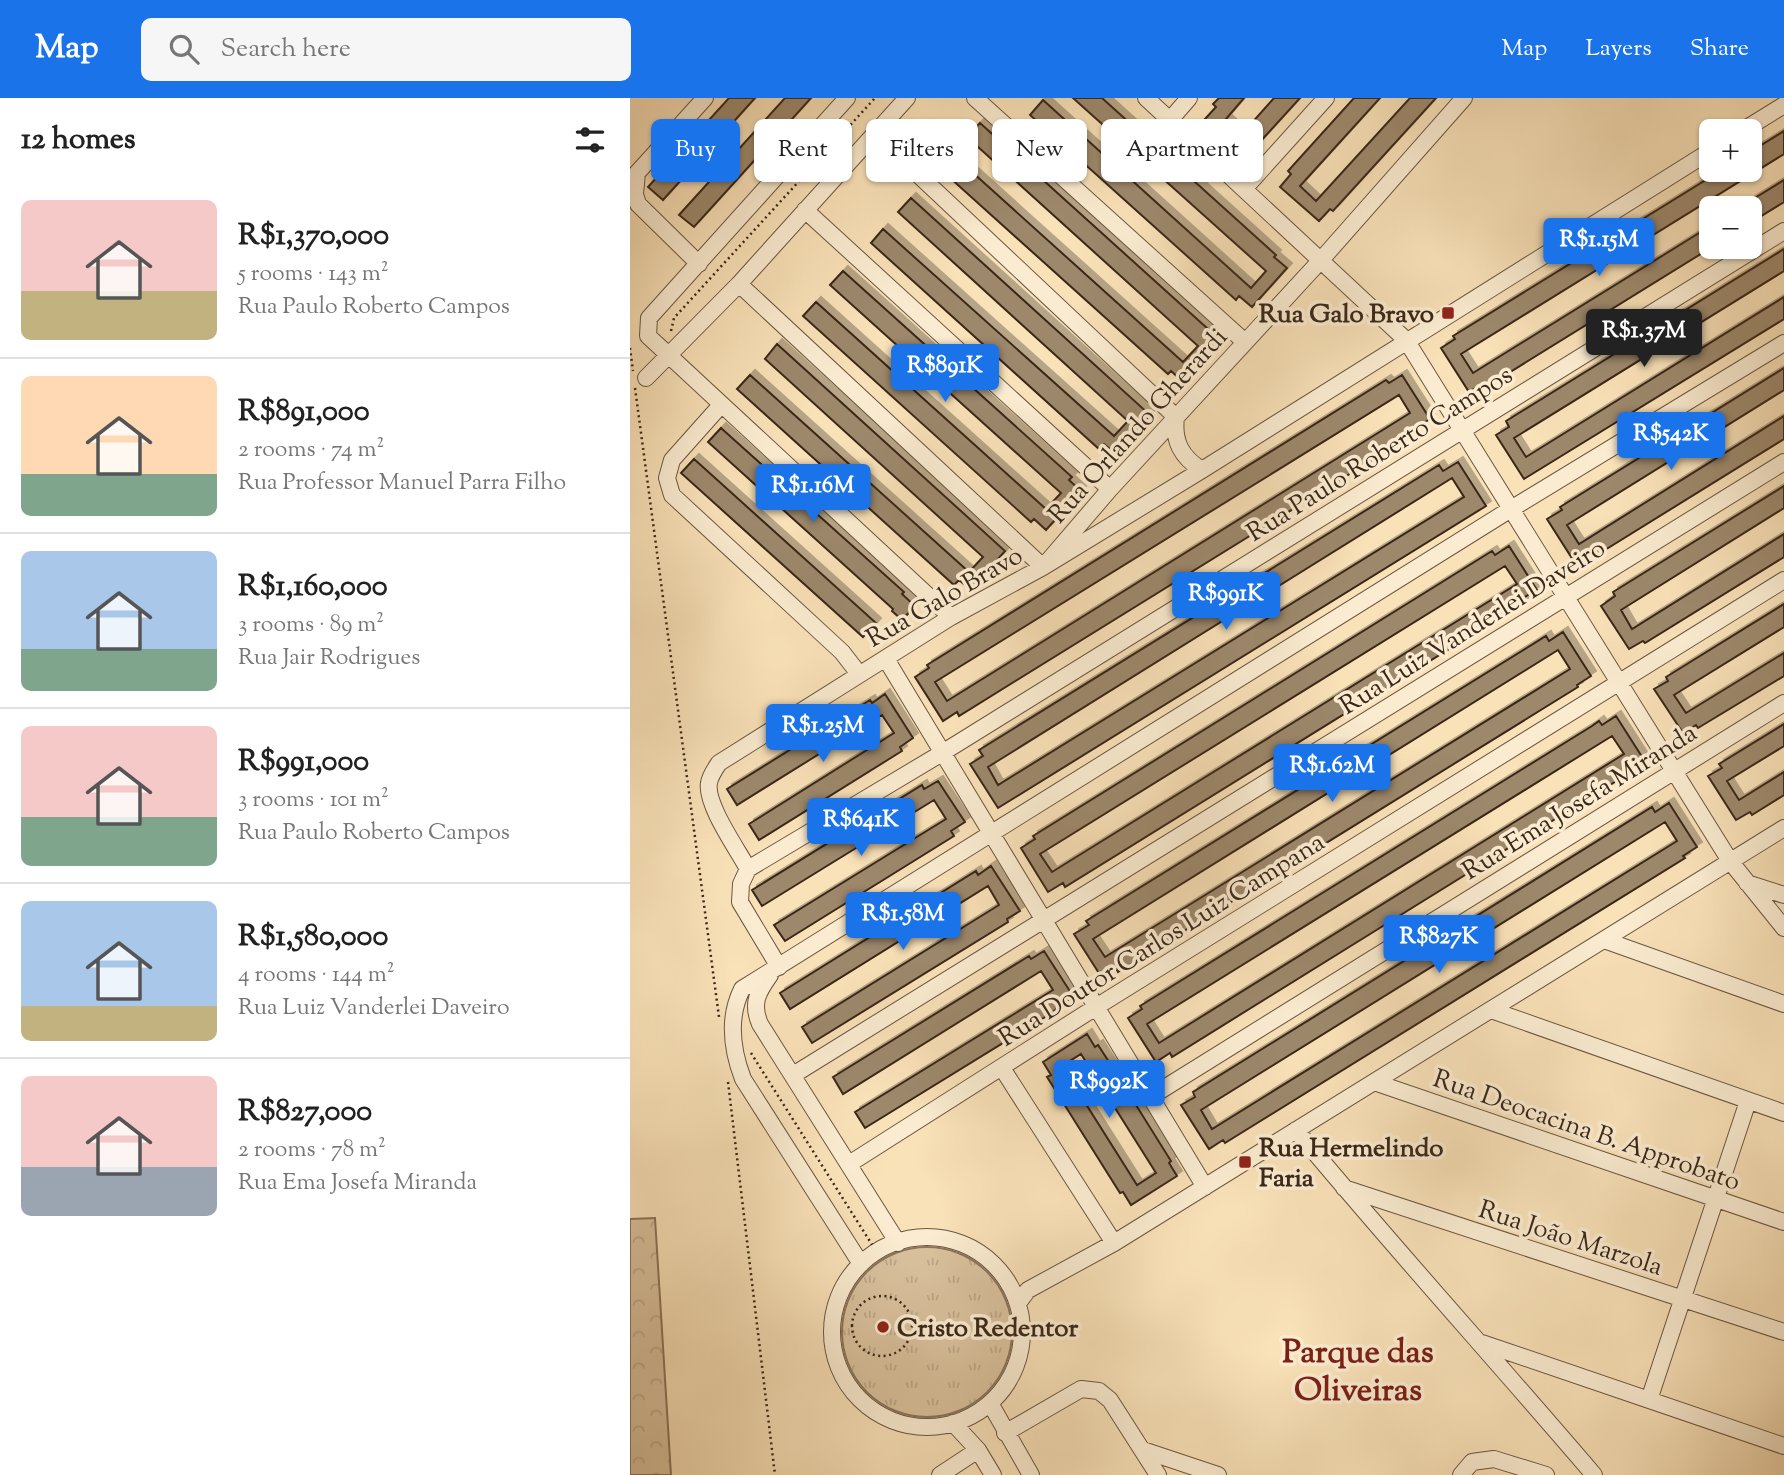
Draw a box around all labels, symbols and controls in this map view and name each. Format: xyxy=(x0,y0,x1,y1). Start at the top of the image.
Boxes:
search box xyxy=(141,18,631,81)
text: Map xyxy=(35,25,99,73)
icon: search xyxy=(165,30,203,68)
text: Search here xyxy=(221,31,351,68)
text: Map xyxy=(1501,32,1547,66)
text: Layers xyxy=(1585,32,1652,66)
text: Share xyxy=(1690,32,1749,66)
text: 12 homes xyxy=(21,119,136,162)
chip: Buy xyxy=(651,119,740,182)
chip: Rent xyxy=(754,119,852,182)
chip: Filters xyxy=(866,119,978,182)
chip: New xyxy=(992,119,1087,182)
chip: Apartment xyxy=(1101,119,1263,182)
map controls xyxy=(1699,119,1762,259)
button: + xyxy=(1699,119,1762,182)
icon: filters xyxy=(571,121,609,159)
button: − xyxy=(1699,196,1762,259)
text: R$1,370,000 xyxy=(238,215,389,258)
pin: R$1.15M xyxy=(1534,218,1664,278)
text: R$1.15M xyxy=(1559,224,1639,257)
icon: home xyxy=(77,228,161,312)
text: 5 rooms · 143 m² xyxy=(238,258,389,291)
text: Rua Paulo Roberto Campos xyxy=(238,291,510,324)
place label: Rua Galo Bravo xyxy=(1259,297,1434,334)
marker: Rua Galo Bravo xyxy=(1440,305,1456,321)
pin: R$1.37M xyxy=(1579,310,1709,369)
text: R$1.37M xyxy=(1602,315,1686,348)
street label: Rua Orlando Gherardi xyxy=(1041,321,1237,533)
pin: R$891K xyxy=(888,344,1002,404)
text: R$891K xyxy=(907,350,983,383)
street label: Rua Paulo Roberto Campos xyxy=(1240,358,1520,552)
text: R$891,000 xyxy=(238,391,370,434)
icon: home xyxy=(77,404,161,488)
pin: R$542K xyxy=(1614,412,1728,472)
text: R$542K xyxy=(1633,418,1709,451)
text: 2 rooms · 74 m² xyxy=(238,434,384,467)
pin: R$1.16M xyxy=(748,464,878,524)
text: Rua Professor Manuel Parra Filho xyxy=(238,467,566,500)
text: R$1.16M xyxy=(772,470,854,503)
street label: Rua Luiz Vanderlei Daveiro xyxy=(1333,531,1613,725)
street label: Rua Galo Bravo xyxy=(860,538,1030,658)
text: R$1,160,000 xyxy=(238,566,388,609)
pin: R$991K xyxy=(1169,573,1283,632)
text: R$991K xyxy=(1188,578,1264,611)
icon: home xyxy=(77,579,161,663)
text: 3 rooms · 89 m² xyxy=(238,609,384,642)
text: Rua Jair Rodrigues xyxy=(238,642,420,675)
pin: R$1.25M xyxy=(758,704,888,764)
text: R$1.25M xyxy=(782,710,864,743)
street label: Rua Ema Josefa Miranda xyxy=(1456,716,1705,890)
text: R$991,000 xyxy=(238,741,369,784)
pin: R$1.62M xyxy=(1267,744,1397,804)
text: R$1.62M xyxy=(1289,750,1375,783)
icon: home xyxy=(77,754,161,838)
text: 3 rooms · 101 m² xyxy=(238,784,389,817)
pin: R$641K xyxy=(804,798,918,858)
text: R$641K xyxy=(823,804,899,837)
text: Rua Paulo Roberto Campos xyxy=(238,817,510,850)
street label: Rua Doutor Carlos Luiz Campana xyxy=(992,825,1333,1057)
pin: R$1.58M xyxy=(838,892,968,952)
text: R$1.58M xyxy=(862,898,944,931)
text: R$1,580,000 xyxy=(238,916,388,959)
pin: R$827K xyxy=(1382,916,1496,975)
text: R$827K xyxy=(1400,921,1478,954)
icon: home xyxy=(77,929,161,1013)
text: 4 rooms · 144 m² xyxy=(238,959,395,992)
text: Rua Luiz Vanderlei Daveiro xyxy=(238,992,510,1025)
pin: R$992K xyxy=(1052,1060,1166,1120)
street label: Rua Deocacina B. Approbato xyxy=(1428,1061,1745,1201)
text: R$992K xyxy=(1070,1066,1148,1099)
text: R$827,000 xyxy=(238,1091,372,1134)
icon: home xyxy=(77,1104,161,1188)
place label: Rua Hermelindo Faria xyxy=(1259,1131,1443,1198)
text: 2 rooms · 78 m² xyxy=(238,1134,386,1167)
marker: Rua Hermelindo Faria xyxy=(1237,1154,1253,1170)
text: Rua Ema Josefa Miranda xyxy=(238,1167,477,1200)
street label: Rua João Marzola xyxy=(1473,1192,1667,1287)
place label: Cristo Redentor xyxy=(897,1311,1078,1348)
marker: Cristo Redentor xyxy=(875,1319,891,1335)
district label: Parque das Oliveiras xyxy=(1282,1330,1434,1416)

